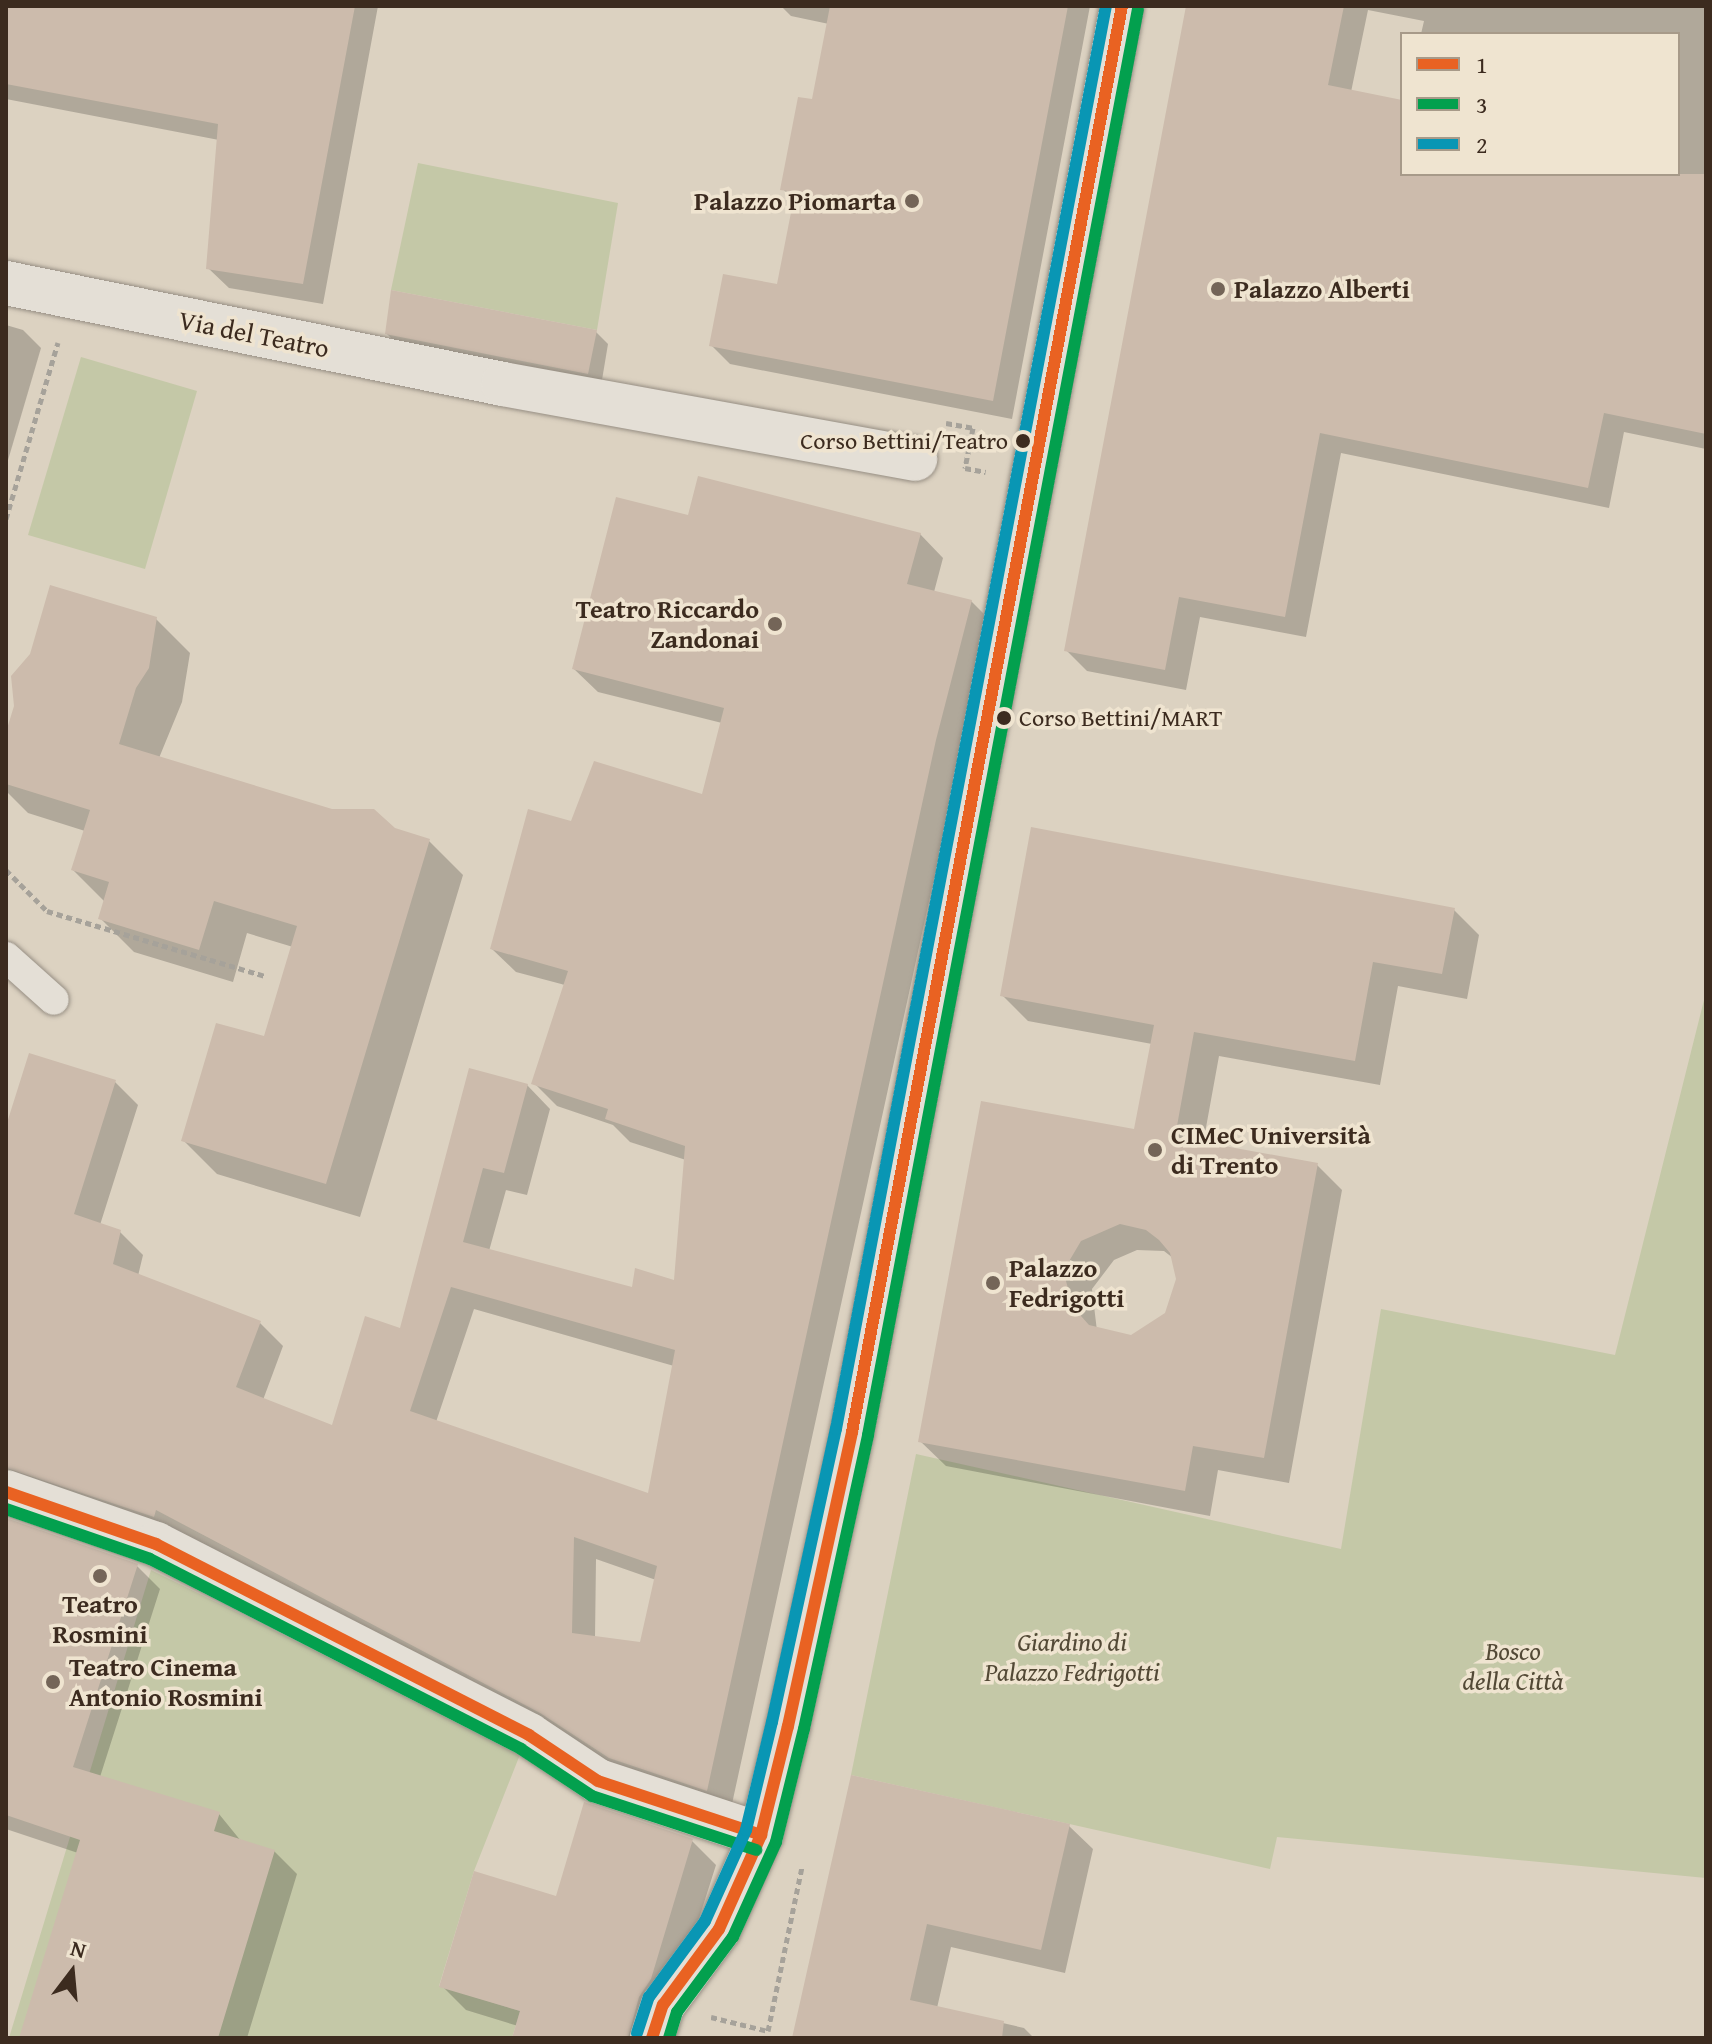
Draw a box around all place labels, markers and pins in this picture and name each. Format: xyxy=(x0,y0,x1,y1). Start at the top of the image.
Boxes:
place label: Palazzo Piomarta xyxy=(694,185,896,217)
marker: Palazzo Piomarta xyxy=(903,192,921,210)
place label: Palazzo Alberti xyxy=(1234,273,1410,305)
marker: Palazzo Alberti xyxy=(1209,280,1227,298)
place label: Corso Bettini/Teatro xyxy=(800,427,1008,455)
marker: Corso Bettini/Teatro xyxy=(1015,433,1031,449)
place label: Teatro Riccardo Zandonai xyxy=(576,593,759,654)
marker: Teatro Riccardo Zandonai xyxy=(766,615,784,633)
place label: Corso Bettini/MART xyxy=(1019,704,1222,732)
marker: Corso Bettini/MART xyxy=(996,710,1012,726)
place label: CIMeC Università di Trento xyxy=(1171,1119,1371,1180)
marker: CIMeC Università di Trento xyxy=(1146,1141,1164,1159)
place label: Palazzo Fedrigotti xyxy=(1009,1252,1124,1314)
marker: Palazzo Fedrigotti xyxy=(984,1274,1002,1292)
marker: Teatro Rosmini xyxy=(91,1567,109,1585)
place label: Teatro Rosmini xyxy=(53,1588,147,1650)
place label: Teatro Cinema Antonio Rosmini xyxy=(69,1651,263,1712)
marker: Teatro Cinema Antonio Rosmini xyxy=(44,1673,62,1691)

